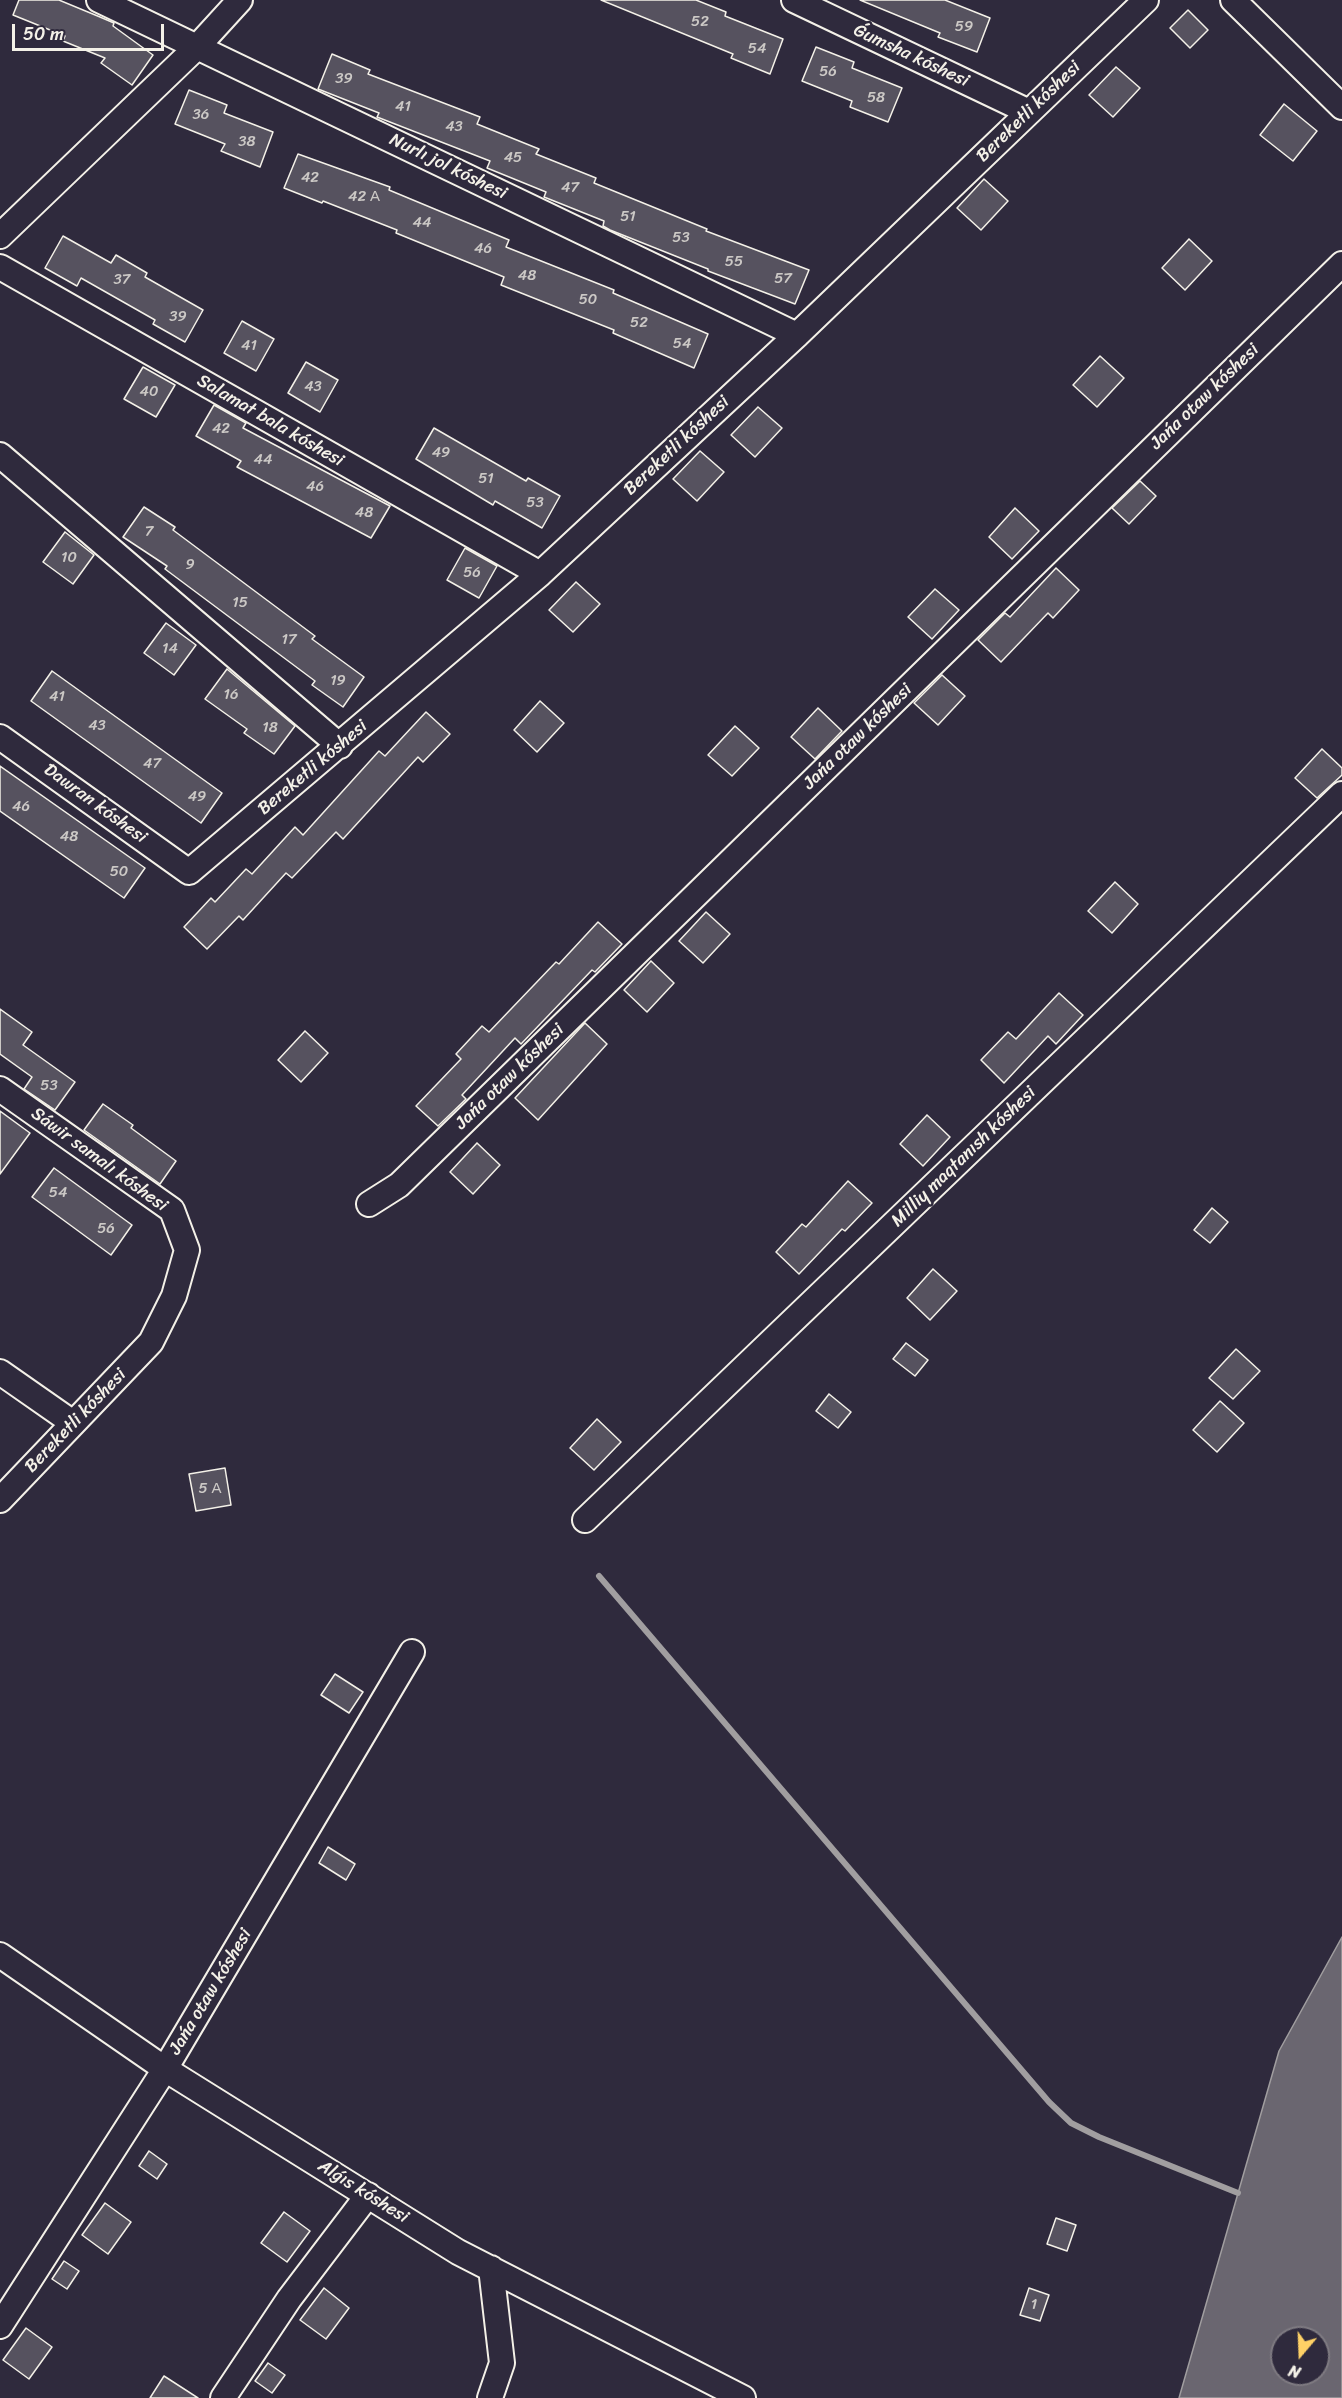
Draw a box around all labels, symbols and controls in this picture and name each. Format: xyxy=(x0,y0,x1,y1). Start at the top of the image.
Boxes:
scale bar xyxy=(15,12,166,50)
house number: 52 xyxy=(691,13,709,31)
text: 50 m xyxy=(23,18,64,50)
house number: 59 xyxy=(955,18,973,36)
street label: Ǵumsha kóshesi xyxy=(850,20,972,92)
house number: 54 xyxy=(748,40,766,58)
street label: Bereketli kóshesi xyxy=(972,57,1086,167)
house number: 56 xyxy=(819,63,837,81)
house number: 39 xyxy=(335,70,353,88)
house number: 58 xyxy=(867,89,885,107)
house number: 41 xyxy=(395,98,411,116)
house number: 36 xyxy=(193,106,209,124)
house number: 43 xyxy=(445,118,463,136)
street label: Nurlı jol kóshesi xyxy=(386,129,510,205)
house number: 38 xyxy=(238,133,256,151)
house number: 45 xyxy=(504,149,522,167)
house number: 42 xyxy=(301,169,319,187)
house number: 47 xyxy=(561,179,579,197)
house number: 42 А xyxy=(348,188,380,206)
house number: 51 xyxy=(620,208,636,226)
house number: 44 xyxy=(413,214,431,232)
house number: 53 xyxy=(672,229,690,247)
house number: 46 xyxy=(474,240,492,258)
house number: 55 xyxy=(725,253,743,271)
house number: 48 xyxy=(518,267,536,285)
house number: 57 xyxy=(774,270,792,288)
house number: 37 xyxy=(114,271,130,289)
house number: 50 xyxy=(579,291,597,309)
house number: 39 xyxy=(169,308,187,326)
house number: 52 xyxy=(630,314,648,332)
house number: 54 xyxy=(673,335,691,353)
house number: 41 xyxy=(241,337,257,355)
street label: Jańa otaw kóshesi xyxy=(1146,340,1264,454)
street label: Salamat bala kóshesi xyxy=(193,370,347,472)
house number: 43 xyxy=(304,378,322,396)
house number: 40 xyxy=(140,383,158,401)
street label: Bereketli kóshesi xyxy=(620,392,734,500)
house number: 42 xyxy=(212,420,230,438)
house number: 49 xyxy=(432,444,450,462)
house number: 44 xyxy=(254,451,272,469)
house number: 51 xyxy=(478,470,494,488)
house number: 46 xyxy=(306,478,324,496)
house number: 53 xyxy=(526,494,544,512)
house number: 48 xyxy=(355,504,373,522)
house number: 7 xyxy=(145,523,153,541)
house number: 10 xyxy=(61,549,77,567)
house number: 9 xyxy=(185,556,195,574)
house number: 56 xyxy=(463,564,481,582)
house number: 15 xyxy=(232,594,248,612)
house number: 17 xyxy=(282,631,296,649)
house number: 14 xyxy=(162,640,178,658)
house number: 19 xyxy=(330,672,346,690)
street label: Jańa otaw kóshesi xyxy=(799,680,917,794)
house number: 16 xyxy=(224,686,238,704)
house number: 41 xyxy=(49,688,65,706)
street label: Bereketli kóshesi xyxy=(254,716,372,820)
house number: 43 xyxy=(88,717,106,735)
house number: 18 xyxy=(262,719,278,737)
house number: 47 xyxy=(143,755,161,773)
street label: Dawran kóshesi xyxy=(39,759,151,849)
house number: 49 xyxy=(188,788,206,806)
house number: 46 xyxy=(12,798,30,816)
house number: 48 xyxy=(60,828,78,846)
house number: 50 xyxy=(110,863,128,881)
street label: Jańa otaw kóshesi xyxy=(451,1020,569,1134)
house number: 53 xyxy=(40,1077,58,1095)
street label: Milliy maqtanısh kóshesi xyxy=(887,1082,1041,1232)
street label: Sáwir samalı kóshesi xyxy=(26,1103,172,1217)
house number: 54 xyxy=(49,1184,67,1202)
house number: 56 xyxy=(97,1220,115,1238)
street label: Bereketli kóshesi xyxy=(21,1364,131,1478)
house number: 5 А xyxy=(198,1480,222,1498)
street label: Jańa otaw kóshesi xyxy=(165,1925,257,2059)
street label: Alǵıs kóshesi xyxy=(314,2156,412,2228)
house number: 1 xyxy=(1031,2296,1037,2314)
north arrow xyxy=(1270,2326,1330,2386)
text: N xyxy=(1285,2356,1305,2387)

